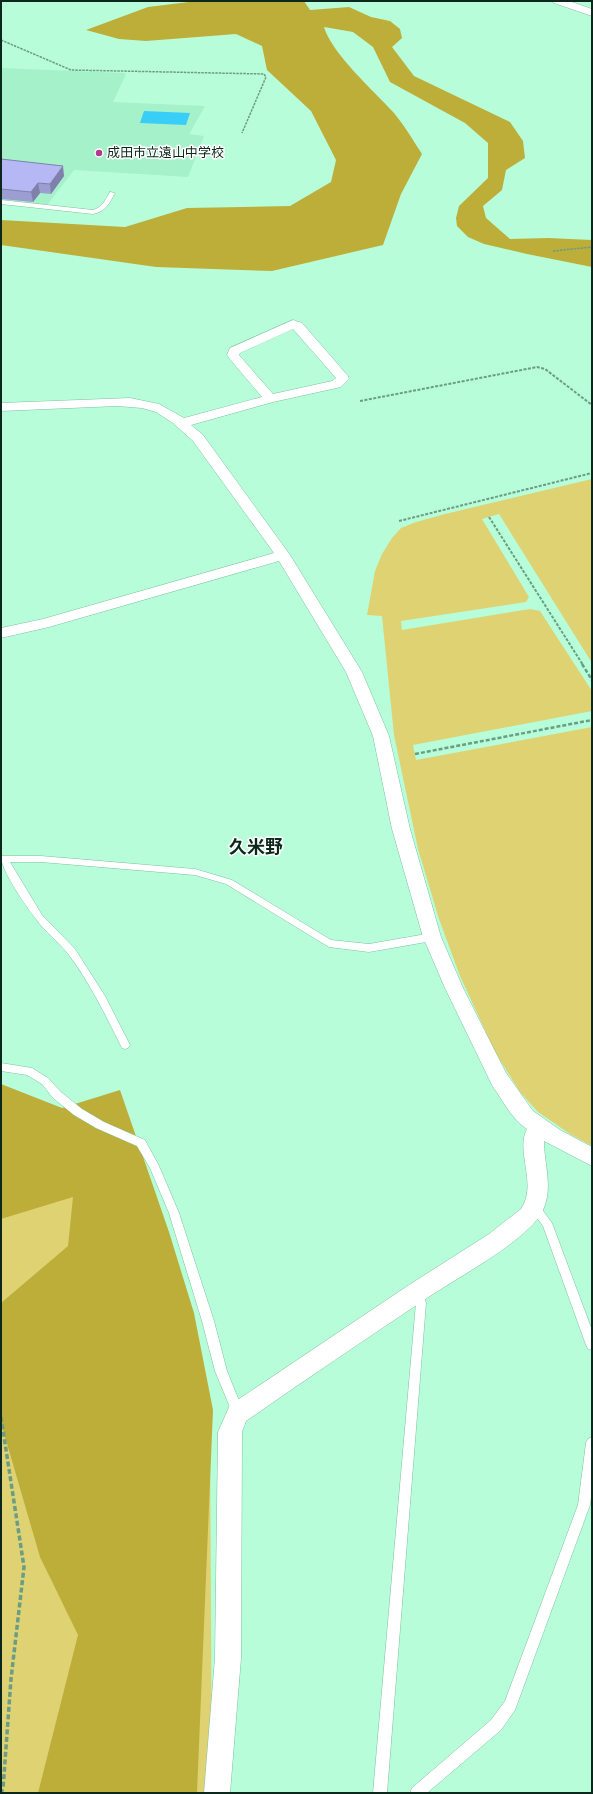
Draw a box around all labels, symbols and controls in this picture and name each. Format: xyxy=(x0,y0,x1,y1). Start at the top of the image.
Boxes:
place label: 成田市立遠山中学校 xyxy=(107,145,224,160)
marker: 成田市立遠山中学校 xyxy=(94,148,104,158)
district label: 久米野 xyxy=(229,837,283,857)

